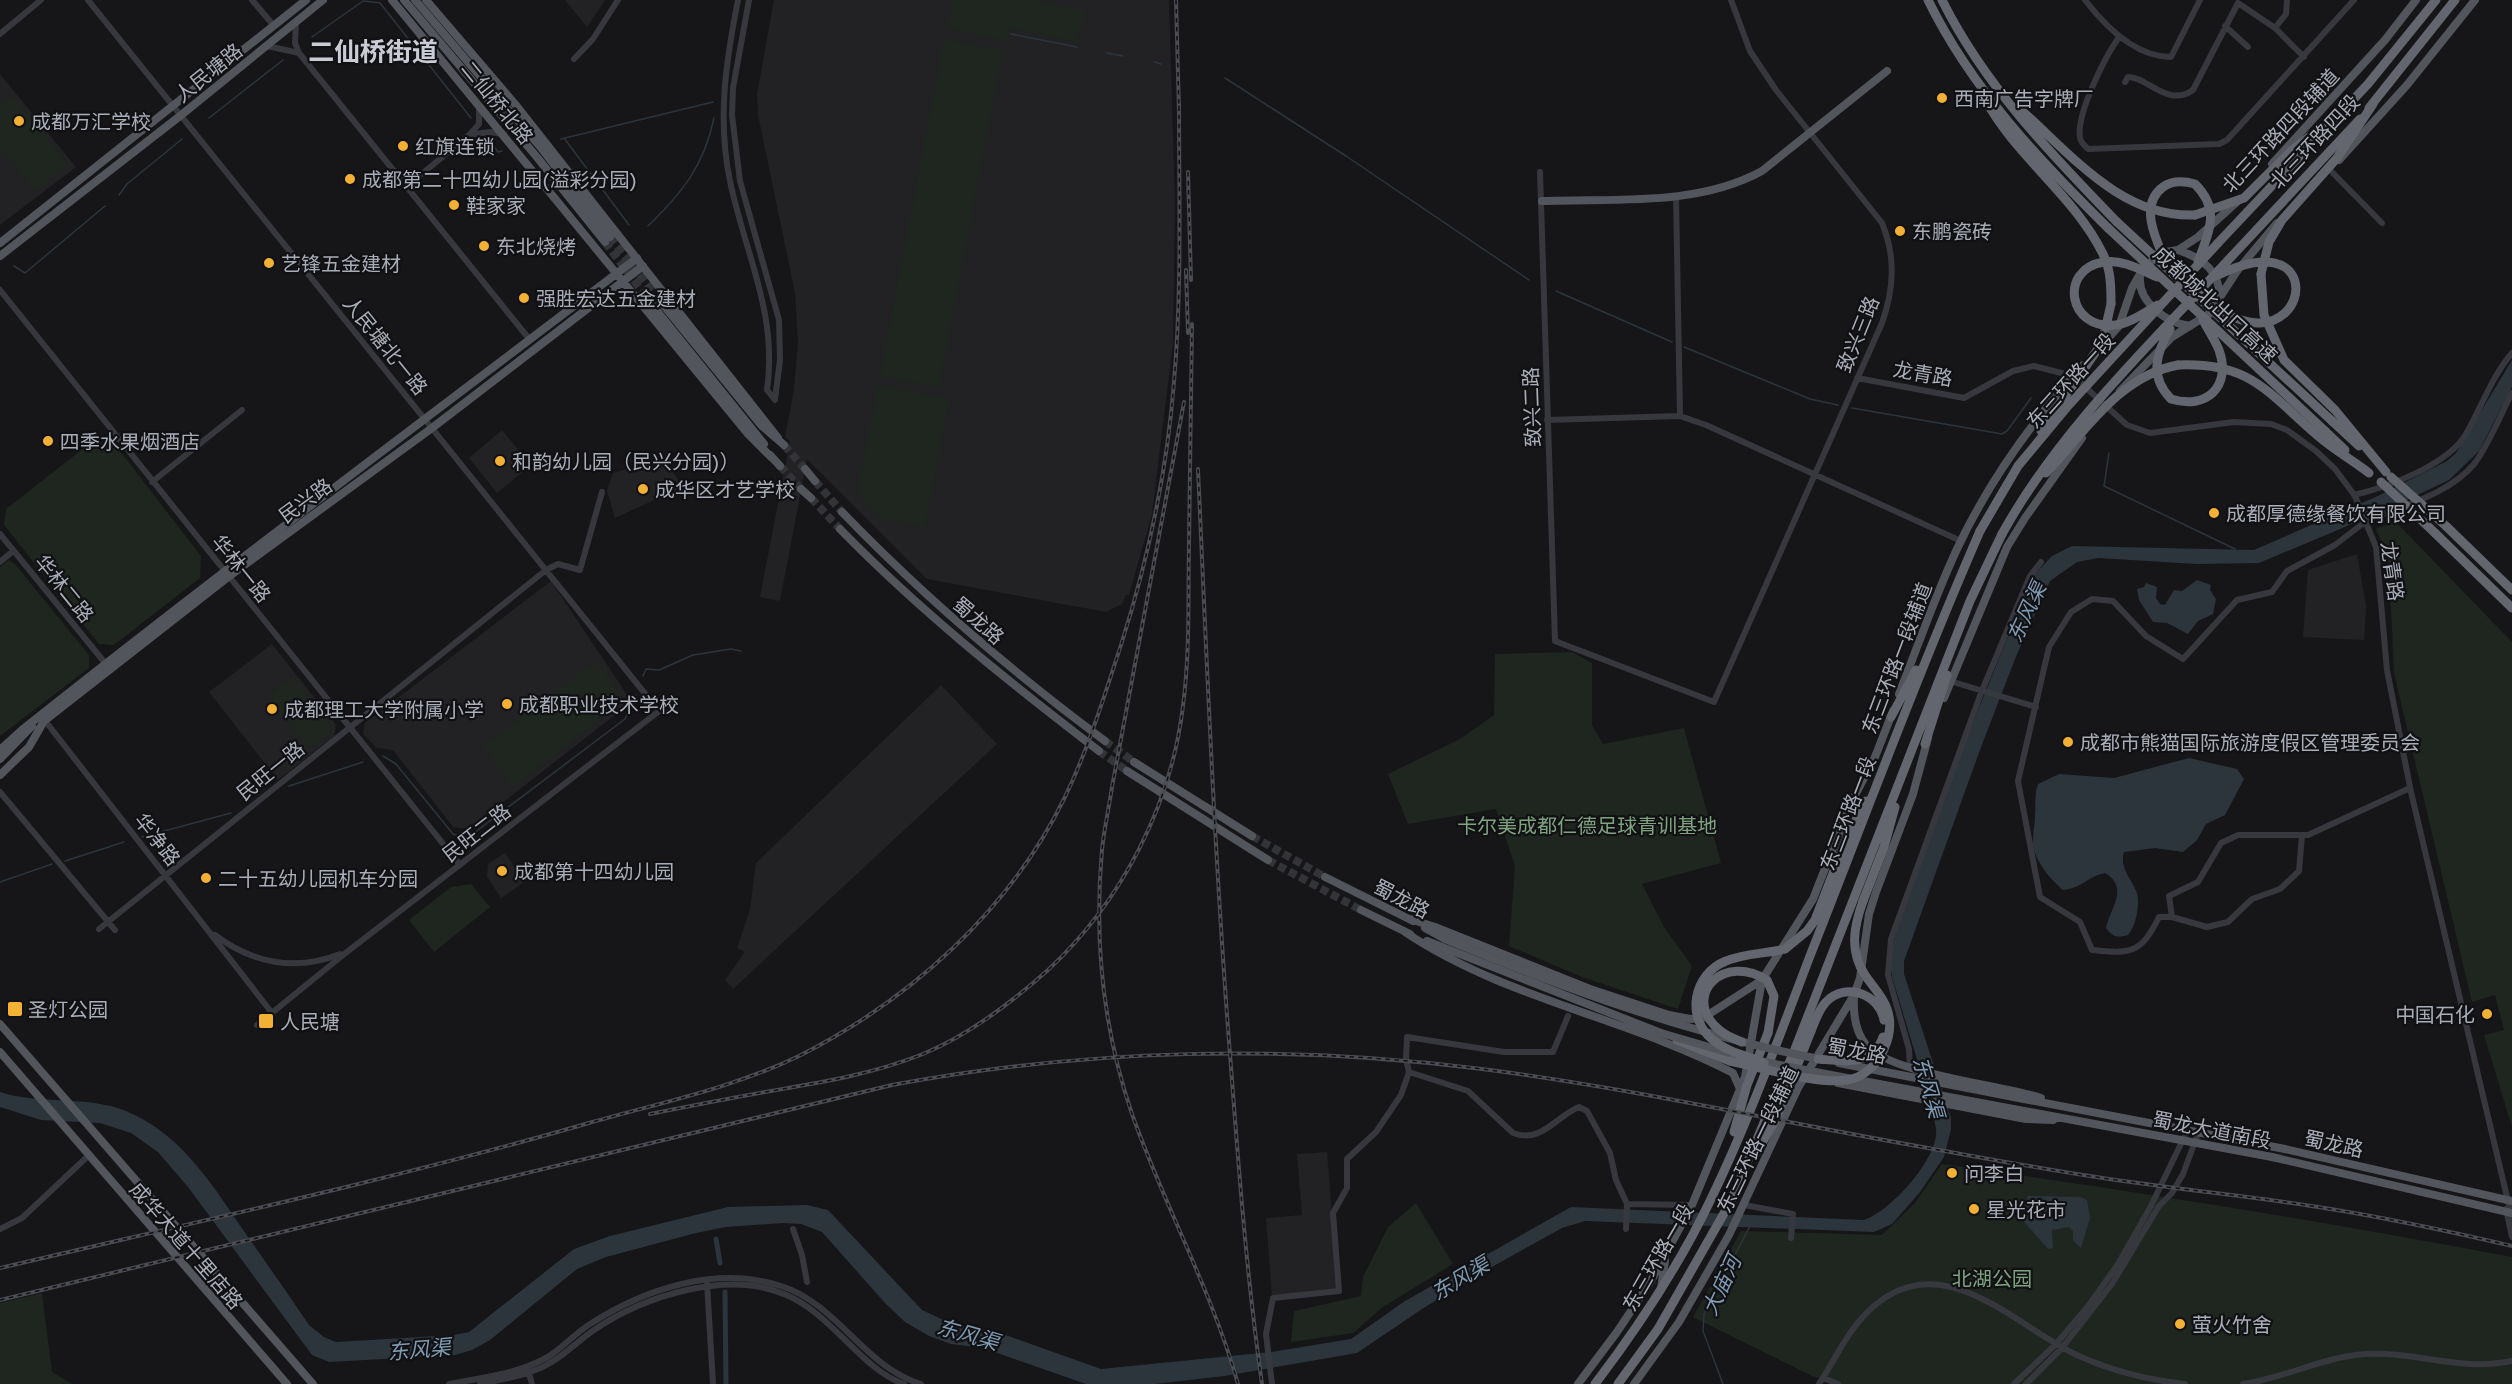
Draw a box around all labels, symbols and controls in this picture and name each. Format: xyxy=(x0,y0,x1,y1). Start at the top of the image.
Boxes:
district label: 二仙桥街道 xyxy=(308,36,438,67)
street label: 人民塘路 xyxy=(169,38,247,106)
street label: 二仙桥北路 xyxy=(457,56,539,148)
street label: 北三环路四段辅道 xyxy=(2217,63,2343,197)
place label: 西南广告字牌厂 xyxy=(1954,86,2094,110)
street label: 北三环路四段 xyxy=(2264,89,2364,193)
marker: 西南广告字牌厂 xyxy=(1935,91,1949,105)
place label: 成都万汇学校 xyxy=(31,109,151,133)
marker: 成都万汇学校 xyxy=(12,114,26,128)
place label: 红旗连锁 xyxy=(415,134,495,158)
marker: 红旗连锁 xyxy=(396,139,410,153)
place label: 成都第二十四幼儿园(溢彩分园) xyxy=(362,167,637,191)
marker: 成都第二十四幼儿园(溢彩分园) xyxy=(343,172,357,186)
place label: 鞋家家 xyxy=(466,193,526,217)
marker: 鞋家家 xyxy=(447,198,461,212)
place label: 东鹏瓷砖 xyxy=(1912,219,1992,243)
marker: 东鹏瓷砖 xyxy=(1893,224,1907,238)
place label: 东北烧烤 xyxy=(496,234,576,258)
marker: 东北烧烤 xyxy=(477,239,491,253)
street label: 成都城北出口高速 xyxy=(2149,241,2283,367)
place label: 艺锋五金建材 xyxy=(281,251,401,275)
marker: 艺锋五金建材 xyxy=(262,256,276,270)
place label: 强胜宏达五金建材 xyxy=(536,286,696,310)
street label: 人民塘北一路 xyxy=(339,291,433,399)
marker: 强胜宏达五金建材 xyxy=(517,291,531,305)
street label: 致兴三路 xyxy=(1831,292,1883,376)
street label: 东三环路一段 xyxy=(2021,327,2119,433)
street label: 龙青路 xyxy=(1891,356,1955,390)
street label: 致兴二路 xyxy=(1518,367,1544,447)
place label: 四季水果烟酒店 xyxy=(60,429,200,453)
marker: 四季水果烟酒店 xyxy=(41,434,55,448)
place label: 和韵幼儿园（民兴分园)） xyxy=(512,449,740,473)
marker: 和韵幼儿园（民兴分园)） xyxy=(493,454,507,468)
street label: 民兴路 xyxy=(274,473,336,527)
place label: 成华区才艺学校 xyxy=(655,477,795,501)
marker: 成华区才艺学校 xyxy=(636,482,650,496)
place label: 成都厚德缘餐饮有限公司 xyxy=(2226,501,2446,525)
marker: 成都厚德缘餐饮有限公司 xyxy=(2207,506,2221,520)
street label: 华林一路 xyxy=(208,529,276,607)
street label: 龙青路 xyxy=(2377,540,2409,602)
street label: 华林二路 xyxy=(31,549,99,627)
water label: 东风渠 xyxy=(2001,575,2052,646)
street label: 东三环路一段辅道 xyxy=(1856,579,1936,737)
street label: 蜀龙路 xyxy=(948,591,1010,649)
place label: 成都职业技术学校 xyxy=(519,692,679,716)
place label: 成都理工大学附属小学 xyxy=(284,697,484,721)
marker: 成都职业技术学校 xyxy=(500,697,514,711)
marker: 成都理工大学附属小学 xyxy=(265,702,279,716)
place label: 成都市熊猫国际旅游度假区管理委员会 xyxy=(2080,730,2420,754)
marker: 成都市熊猫国际旅游度假区管理委员会 xyxy=(2061,735,2075,749)
street label: 民旺一路 xyxy=(231,736,309,804)
street label: 东三环路一段 xyxy=(1814,753,1880,873)
street label: 民旺二路 xyxy=(437,798,515,866)
street label: 华净路 xyxy=(130,808,186,870)
park label: 卡尔美成都仁德足球青训基地 xyxy=(1457,813,1717,837)
place label: 成都第十四幼儿园 xyxy=(514,859,674,883)
marker: 成都第十四幼儿园 xyxy=(495,864,509,878)
place label: 二十五幼儿园机车分园 xyxy=(218,866,418,890)
marker: 二十五幼儿园机车分园 xyxy=(199,871,213,885)
street label: 蜀龙路 xyxy=(1370,874,1434,922)
place label: 圣灯公园 xyxy=(28,997,108,1021)
marker: 圣灯公园 xyxy=(6,1000,24,1018)
place label: 中国石化 xyxy=(2395,1002,2475,1026)
marker: 中国石化 xyxy=(2480,1007,2494,1021)
place label: 人民塘 xyxy=(280,1009,340,1033)
marker: 人民塘 xyxy=(257,1012,275,1030)
street label: 蜀龙路 xyxy=(1825,1032,1889,1068)
water label: 东风渠 xyxy=(1908,1053,1951,1124)
street label: 东三环路一段辅道 xyxy=(1711,1062,1803,1216)
street label: 蜀龙大道南段 xyxy=(2151,1106,2273,1152)
street label: 蜀龙路 xyxy=(2302,1125,2366,1161)
place label: 问李白 xyxy=(1964,1161,2024,1185)
marker: 问李白 xyxy=(1945,1166,1959,1180)
street label: 成华大道十里店路 xyxy=(125,1177,249,1313)
place label: 星光花市 xyxy=(1986,1197,2066,1221)
street label: 东三环路一段 xyxy=(1617,1199,1697,1315)
marker: 星光花市 xyxy=(1967,1202,1981,1216)
water label: 大庙河 xyxy=(1696,1247,1748,1319)
water label: 东风渠 xyxy=(1426,1249,1496,1305)
park label: 北湖公园 xyxy=(1952,1266,2032,1290)
place label: 萤火竹舍 xyxy=(2192,1312,2272,1336)
water label: 东风渠 xyxy=(934,1313,1005,1356)
marker: 萤火竹舍 xyxy=(2173,1317,2187,1331)
water label: 东风渠 xyxy=(386,1333,455,1365)

